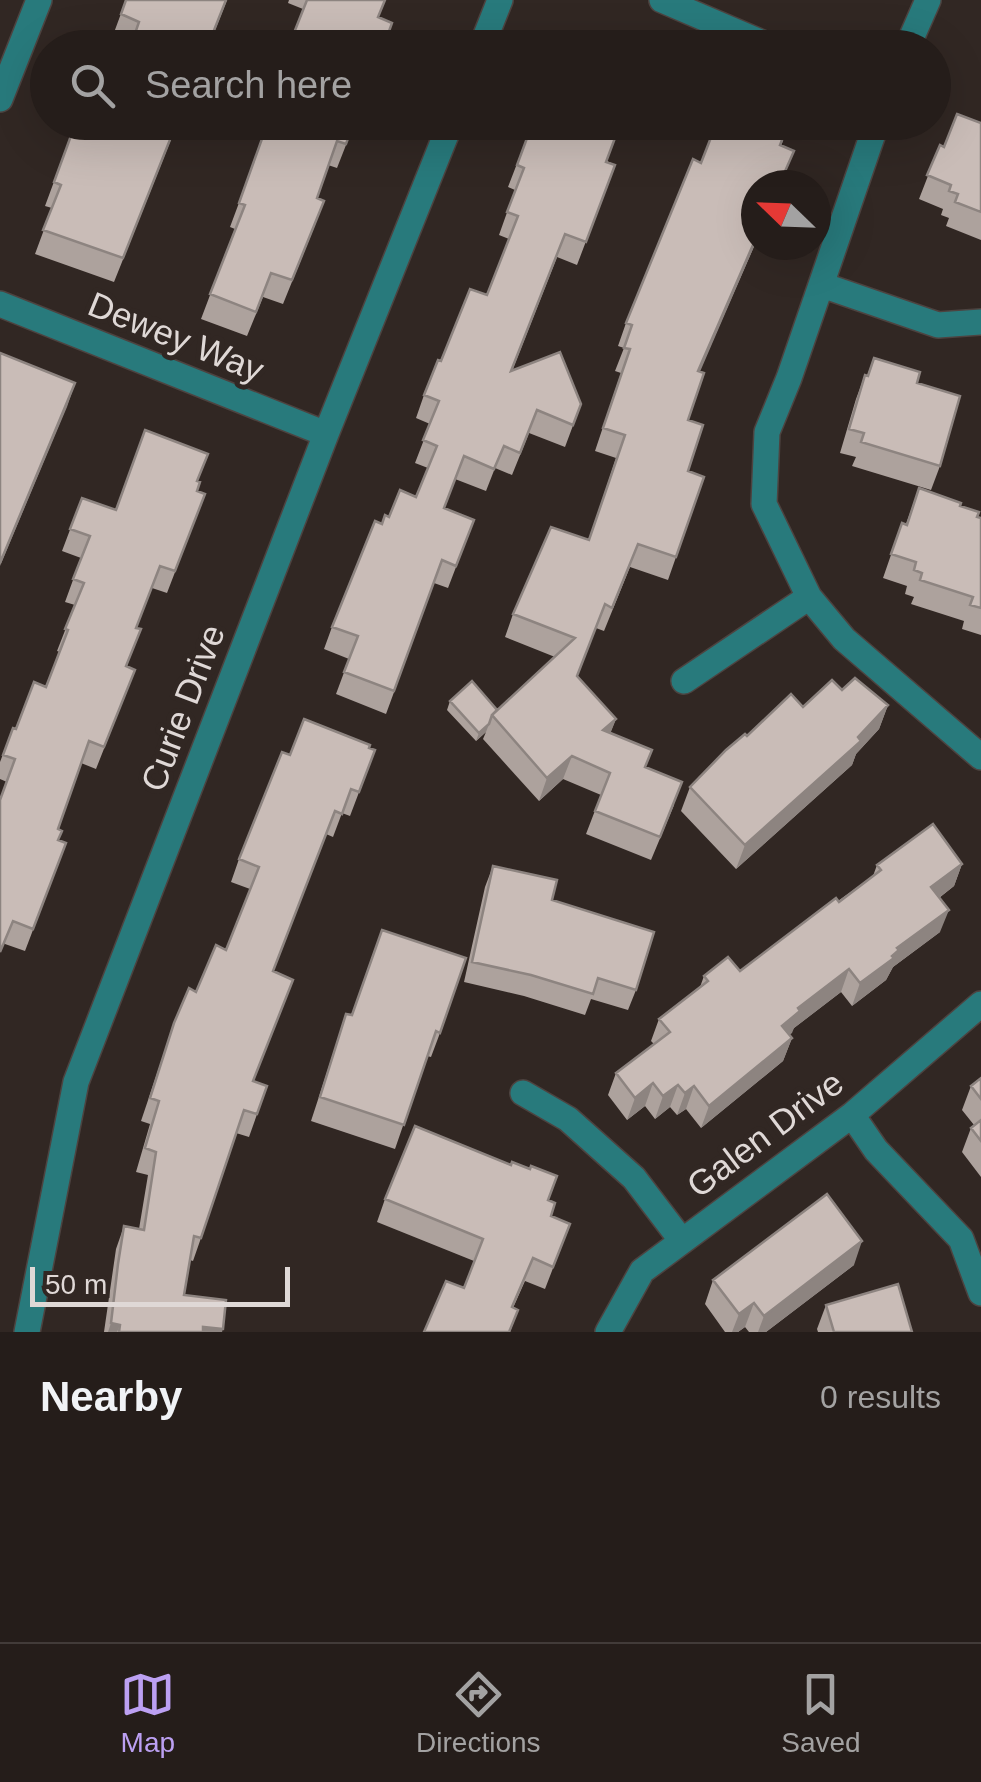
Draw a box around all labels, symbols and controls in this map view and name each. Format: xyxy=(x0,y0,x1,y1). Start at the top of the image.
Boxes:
search box xyxy=(30,30,951,140)
icon: search xyxy=(65,58,120,113)
text: Search here xyxy=(145,64,352,106)
north arrow xyxy=(741,170,831,260)
street label: Dewey Way xyxy=(83,284,270,390)
street label: Curie Drive xyxy=(133,619,232,797)
street label: Galen Drive xyxy=(679,1062,850,1205)
scale bar xyxy=(30,1262,290,1306)
text: 50 m xyxy=(45,1269,107,1300)
text: Nearby xyxy=(40,1373,182,1420)
text: 0 results xyxy=(820,1379,941,1415)
tab: Map xyxy=(120,1667,175,1759)
tab: Directions xyxy=(416,1667,541,1759)
tab: Saved xyxy=(781,1667,861,1759)

